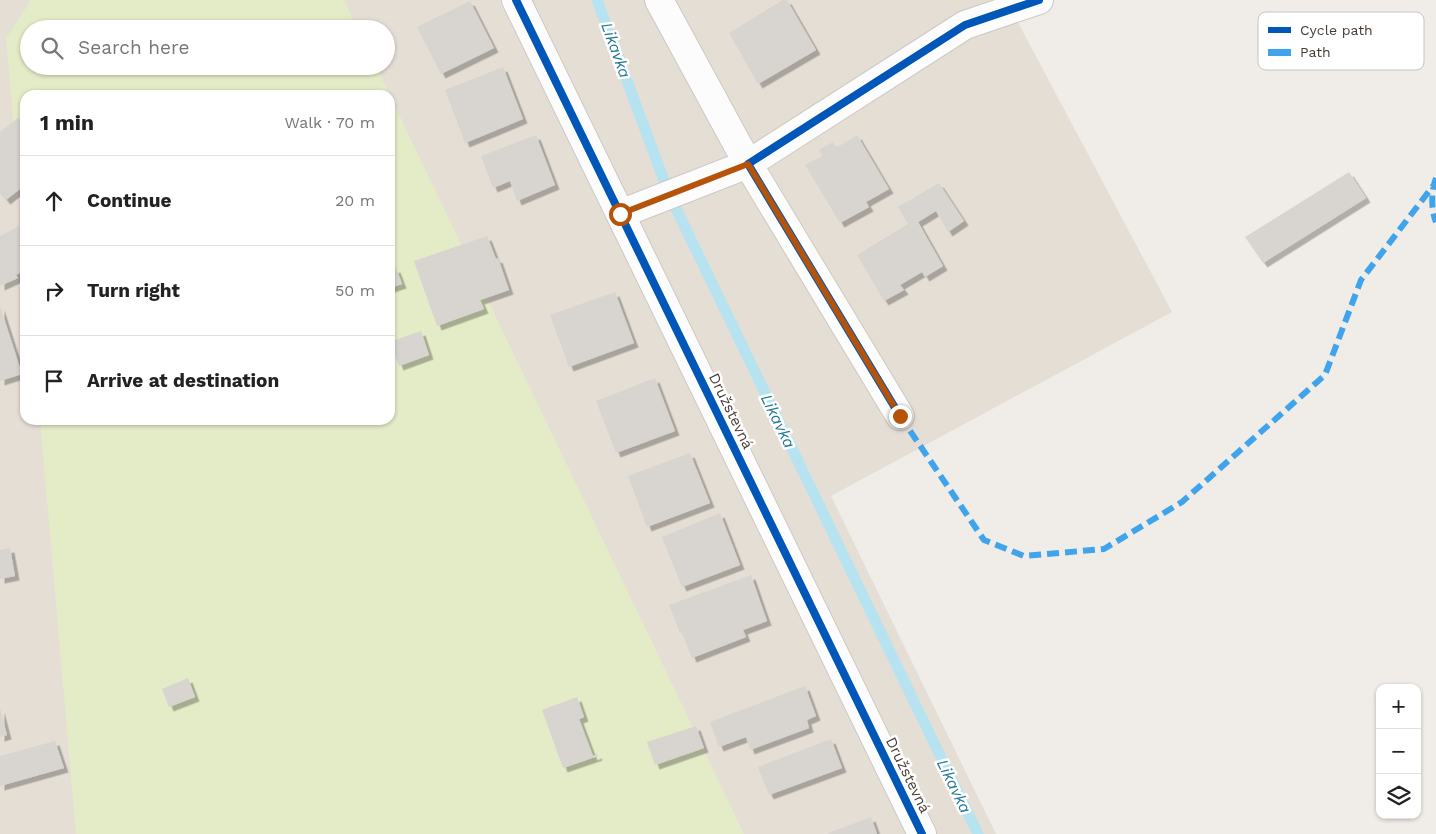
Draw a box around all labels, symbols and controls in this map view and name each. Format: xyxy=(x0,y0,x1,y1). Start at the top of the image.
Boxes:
legend xyxy=(1258,12,1424,70)
search box xyxy=(20,20,395,75)
water label: Likavka xyxy=(597,20,635,81)
text: Cycle path xyxy=(1300,22,1373,38)
icon: search xyxy=(38,34,66,62)
text: Search here xyxy=(78,36,189,59)
text: Path xyxy=(1300,44,1331,60)
text: 1 min xyxy=(40,110,94,135)
text: Walk · 70 m xyxy=(284,113,375,132)
icon: ahead xyxy=(40,187,68,215)
text: Continue xyxy=(87,189,171,212)
text: 20 m xyxy=(335,191,375,210)
route start xyxy=(609,203,632,226)
icon: right xyxy=(40,277,68,305)
text: Turn right xyxy=(87,279,180,302)
text: 50 m xyxy=(335,281,375,300)
icon: arrive xyxy=(40,367,68,395)
text: Arrive at destination xyxy=(87,369,279,392)
street label: Družstevná xyxy=(705,370,757,452)
water label: Likavka xyxy=(757,391,799,451)
route end xyxy=(889,405,912,428)
map controls xyxy=(1376,684,1421,819)
button: + xyxy=(1376,684,1421,729)
button: − xyxy=(1376,729,1421,774)
street label: Družstevná xyxy=(882,734,934,816)
water label: Likavka xyxy=(933,756,975,816)
button: layers xyxy=(1376,774,1421,819)

